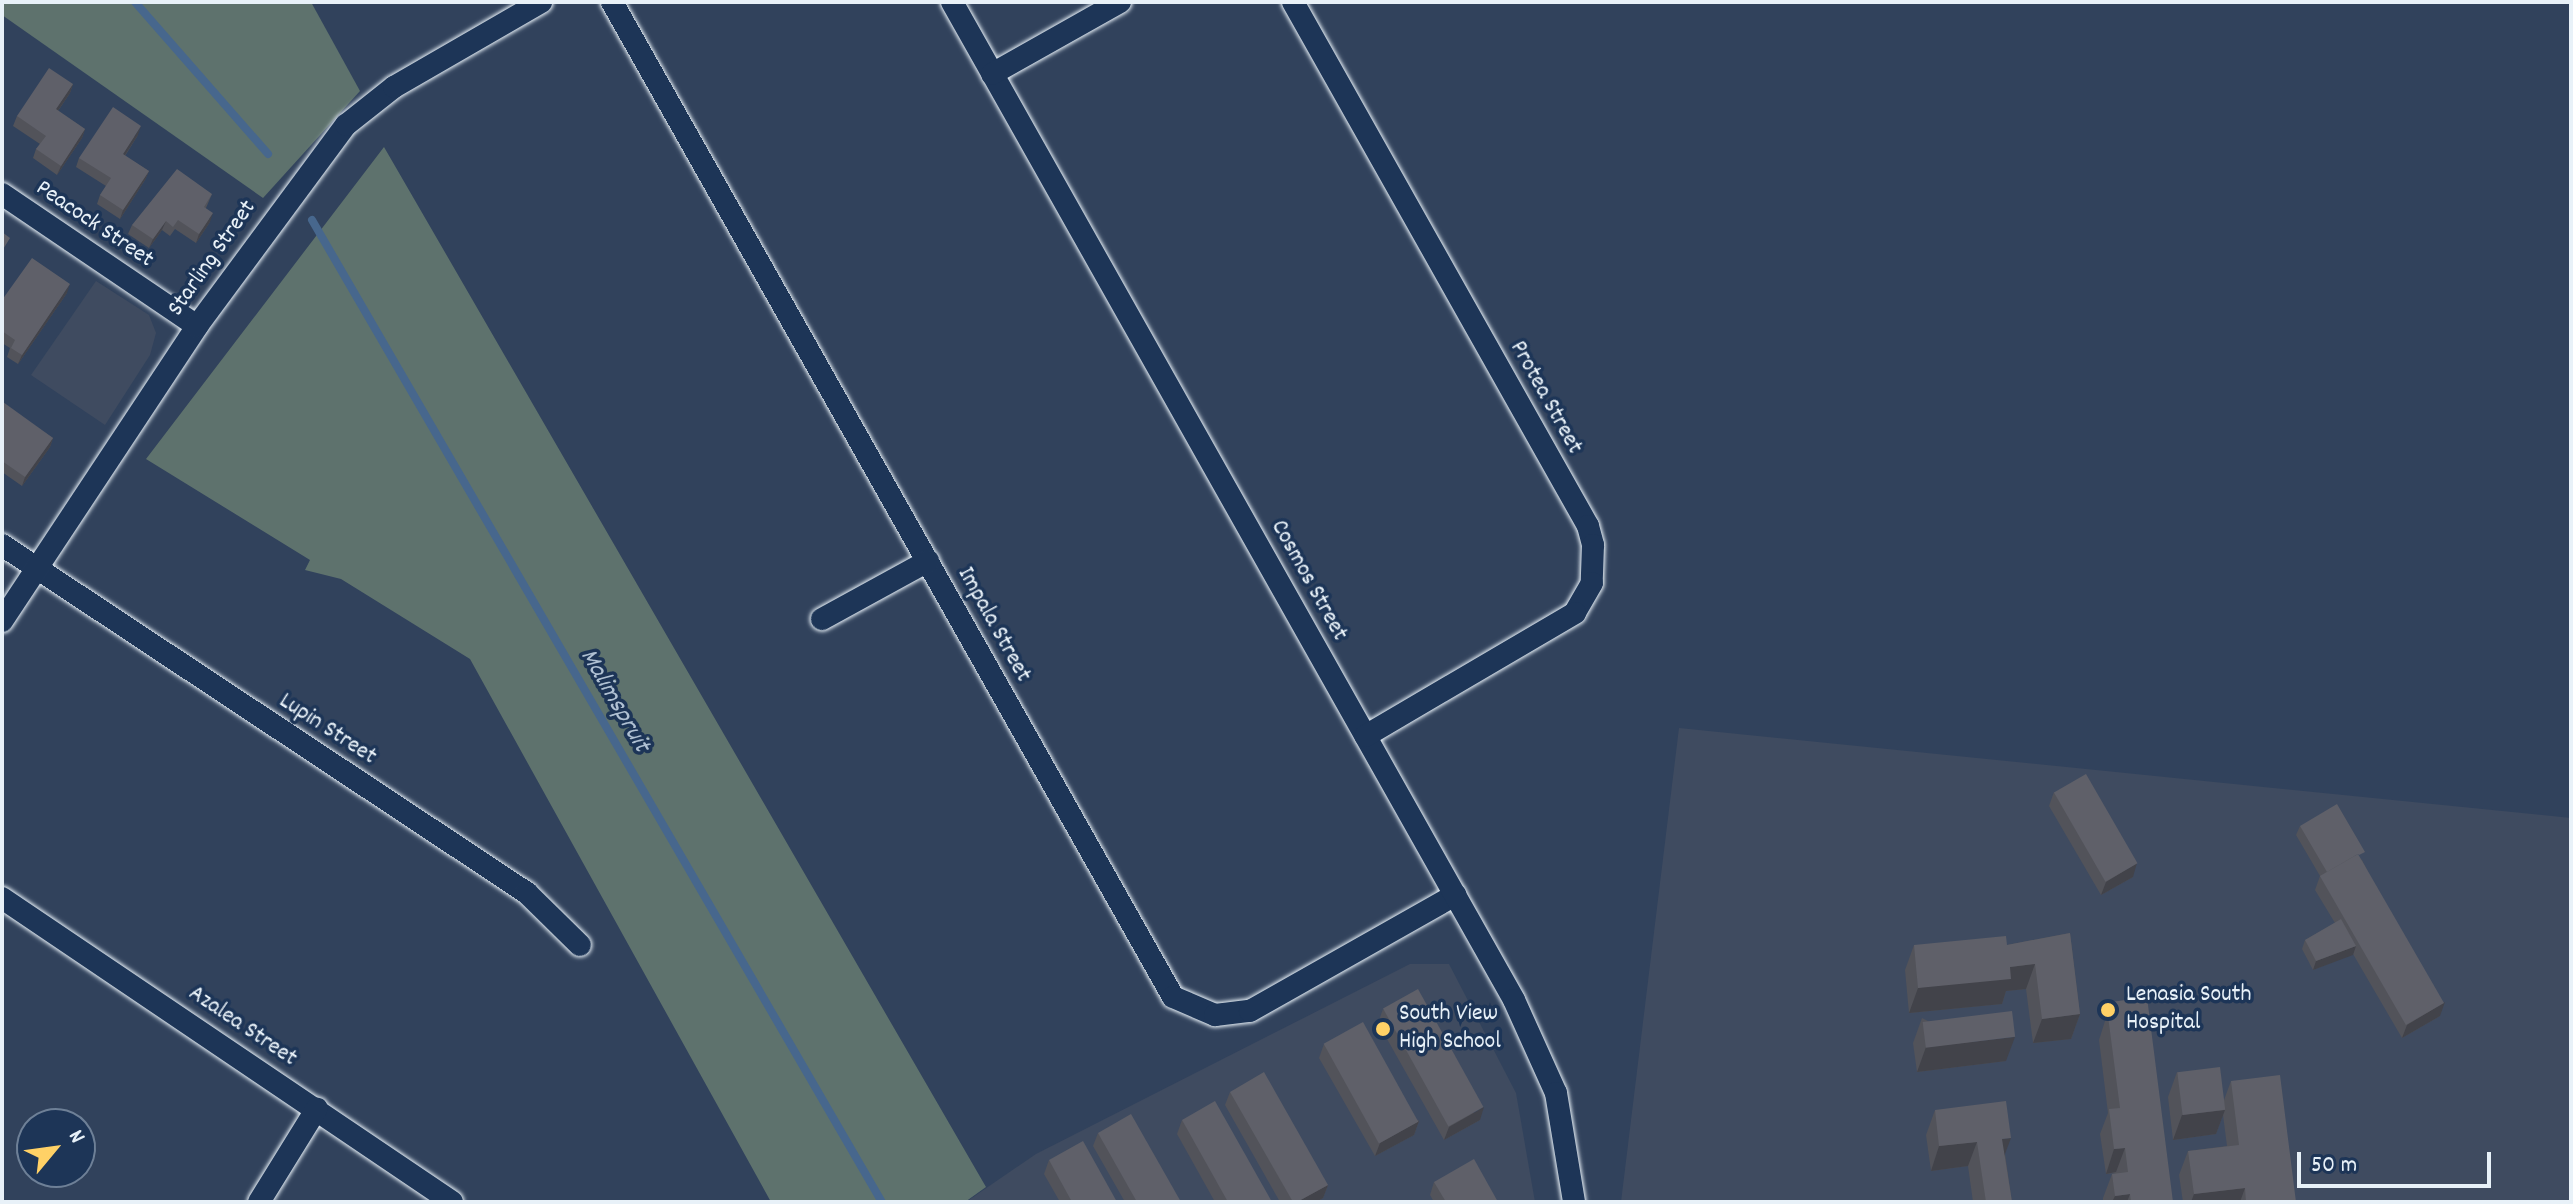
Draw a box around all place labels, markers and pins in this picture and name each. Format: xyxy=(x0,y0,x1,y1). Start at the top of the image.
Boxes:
place label: Lenasia South Hospital xyxy=(2126,982,2251,1038)
marker: Lenasia South Hospital xyxy=(2097,999,2119,1021)
place label: South View High School xyxy=(1399,1001,1501,1057)
marker: South View High School xyxy=(1374,1020,1392,1038)

